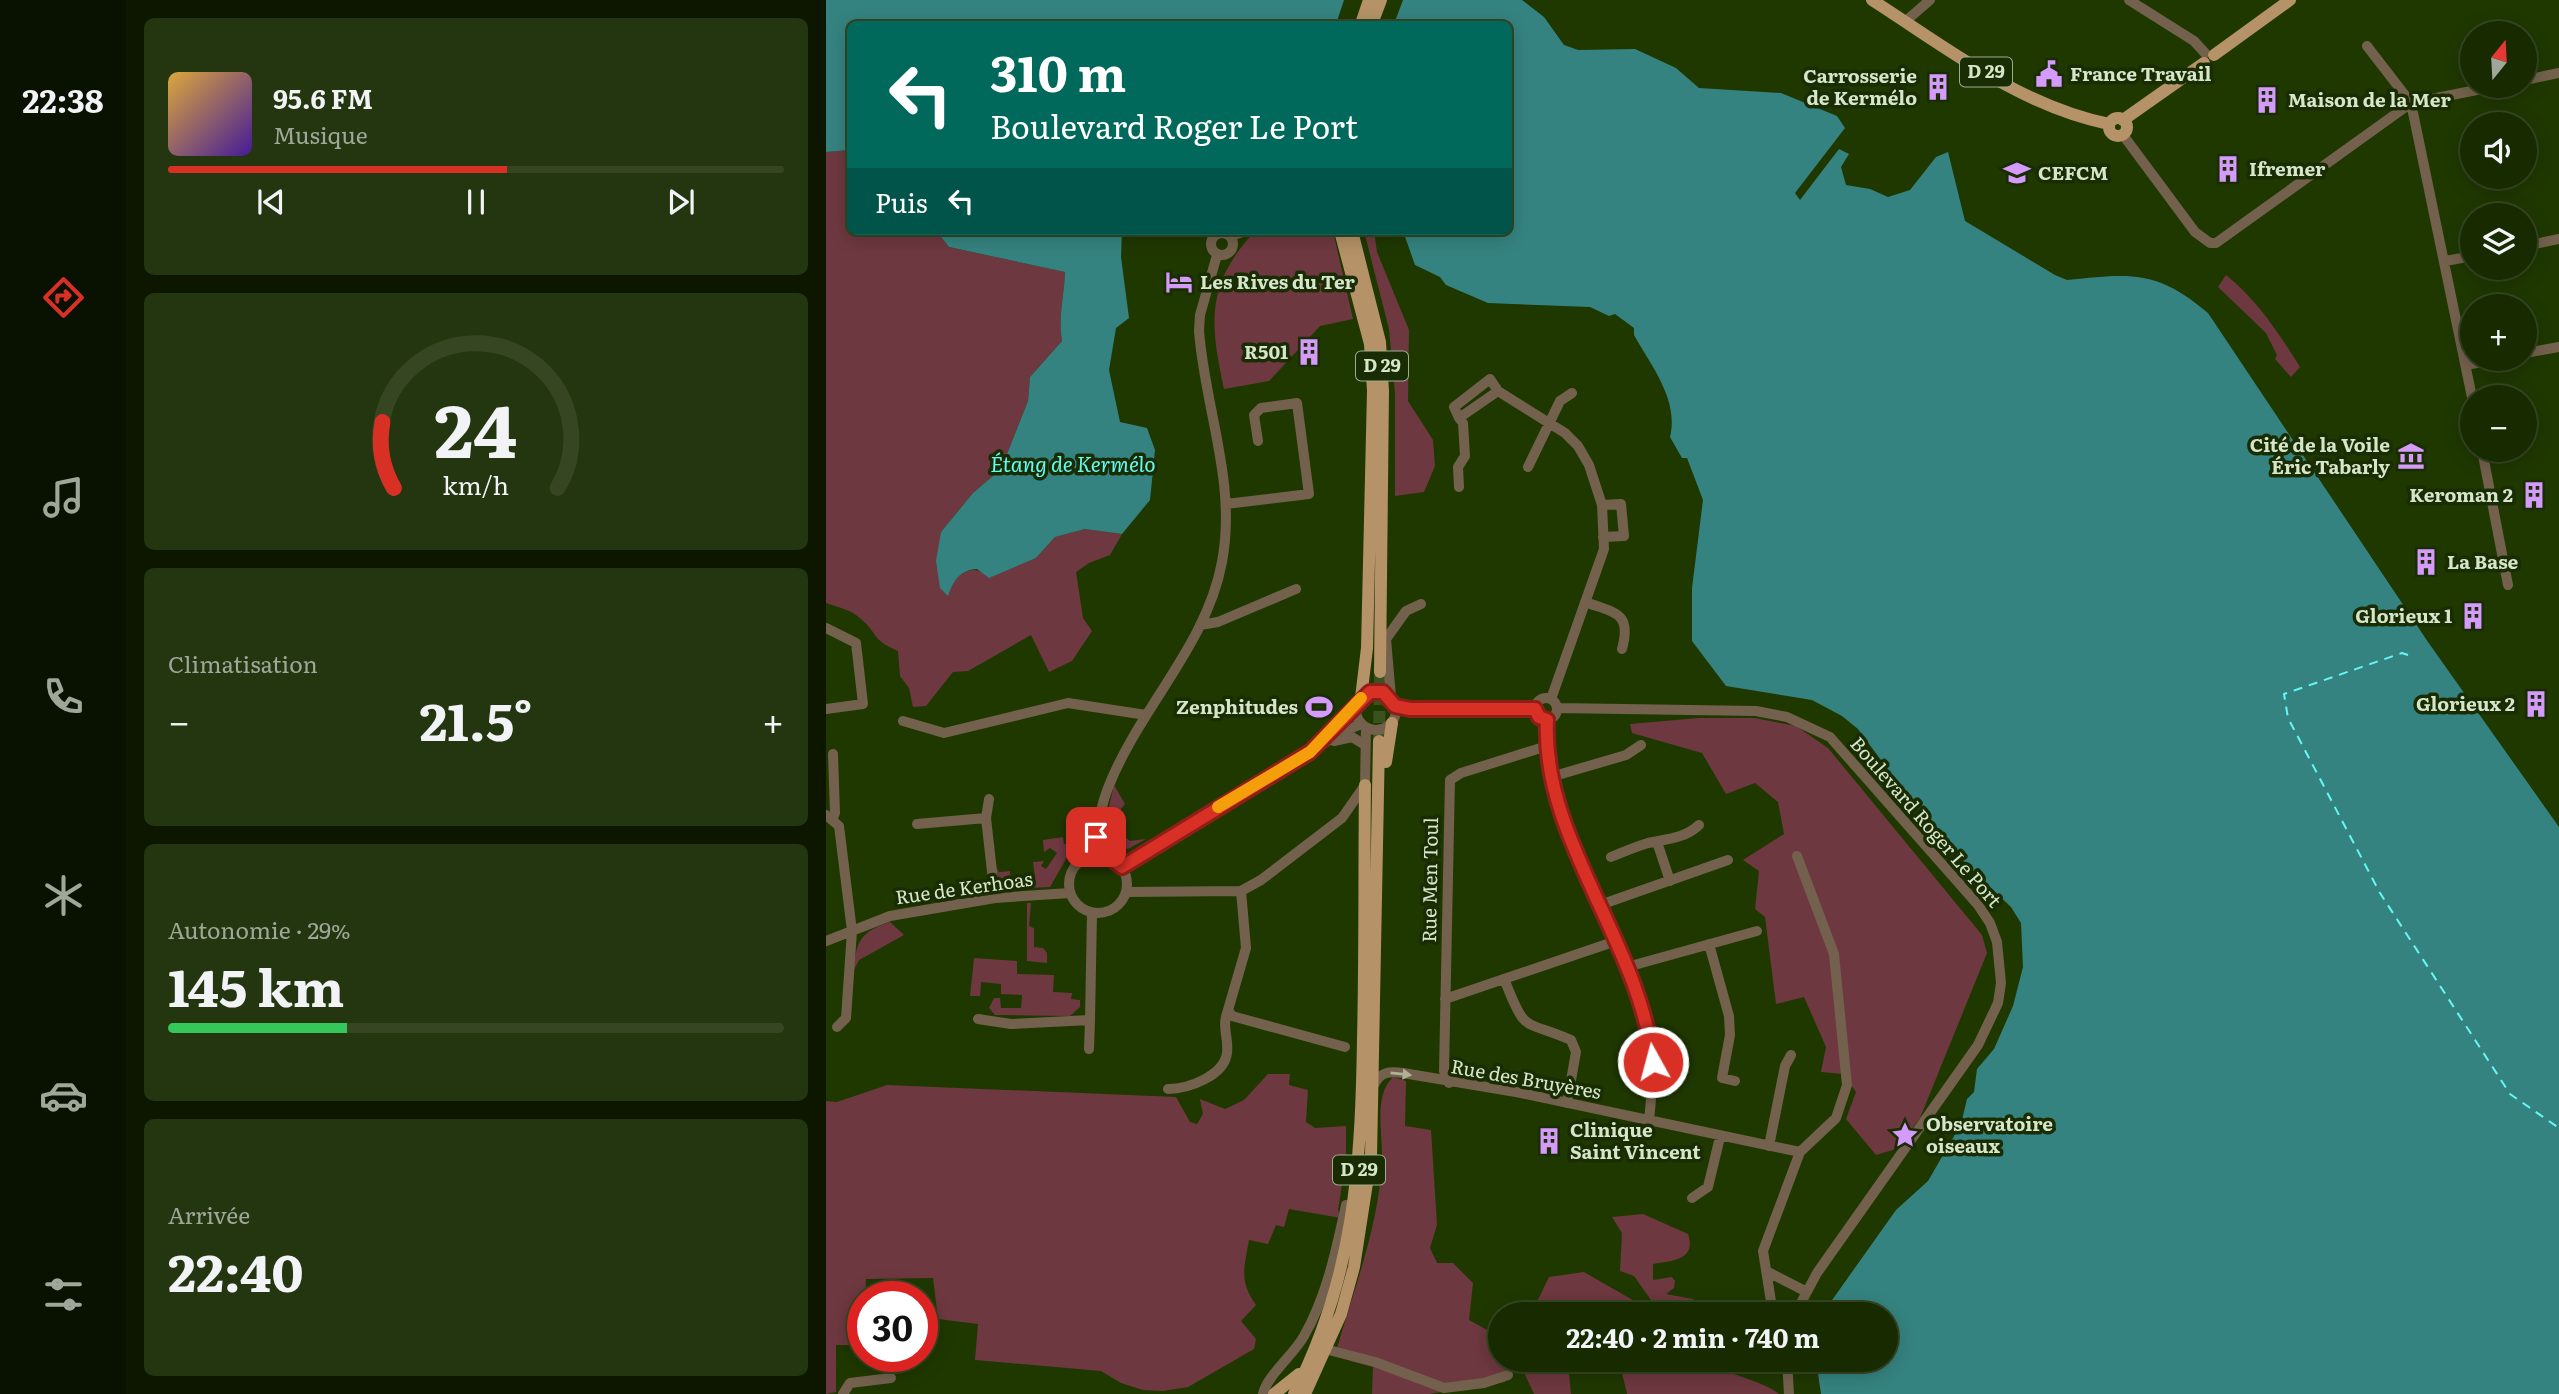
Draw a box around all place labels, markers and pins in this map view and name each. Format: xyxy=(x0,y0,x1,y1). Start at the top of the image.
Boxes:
public building icon: France Travail xyxy=(2034,59,2064,89)
place label: France Travail xyxy=(2070,59,2212,87)
place label: Carrosserie de Kermélo xyxy=(1803,61,1917,111)
building icon: Carrosserie de Kermélo xyxy=(1923,72,1953,102)
building icon: Maison de la Mer xyxy=(2252,85,2282,115)
place label: Maison de la Mer xyxy=(2288,85,2451,113)
building icon: Ifremer xyxy=(2213,154,2243,184)
place label: Ifremer xyxy=(2249,154,2326,182)
school or university icon: CEFCM xyxy=(2002,158,2032,188)
place label: CEFCM xyxy=(2038,158,2108,186)
hotel icon: Les Rives du Ter xyxy=(1164,267,1194,297)
place label: Les Rives du Ter xyxy=(1200,267,1356,295)
place label: R501 xyxy=(1244,337,1288,365)
building icon: R501 xyxy=(1294,337,1324,367)
place label: Cité de la Voile Éric Tabarly xyxy=(2250,430,2390,480)
museum icon: Cité de la Voile Éric Tabarly xyxy=(2396,441,2426,471)
place label: Keroman 2 xyxy=(2409,480,2513,508)
building icon: Keroman 2 xyxy=(2519,480,2549,510)
building icon: La Base xyxy=(2411,547,2441,577)
place label: La Base xyxy=(2447,547,2519,575)
place label: Glorieux 1 xyxy=(2355,601,2452,629)
building icon: Glorieux 1 xyxy=(2458,601,2488,631)
place label: Glorieux 2 xyxy=(2416,689,2515,717)
building icon: Glorieux 2 xyxy=(2521,689,2551,719)
place label: Zenphitudes xyxy=(1176,692,1298,720)
sports icon: Zenphitudes xyxy=(1304,692,1334,722)
pin xyxy=(1066,807,1126,867)
place label: Observatoire oiseaux xyxy=(1926,1109,2053,1159)
place label: Clinique Saint Vincent xyxy=(1570,1115,1701,1165)
place icon: Observatoire oiseaux xyxy=(1890,1120,1920,1150)
building icon: Clinique Saint Vincent xyxy=(1534,1126,1564,1156)

